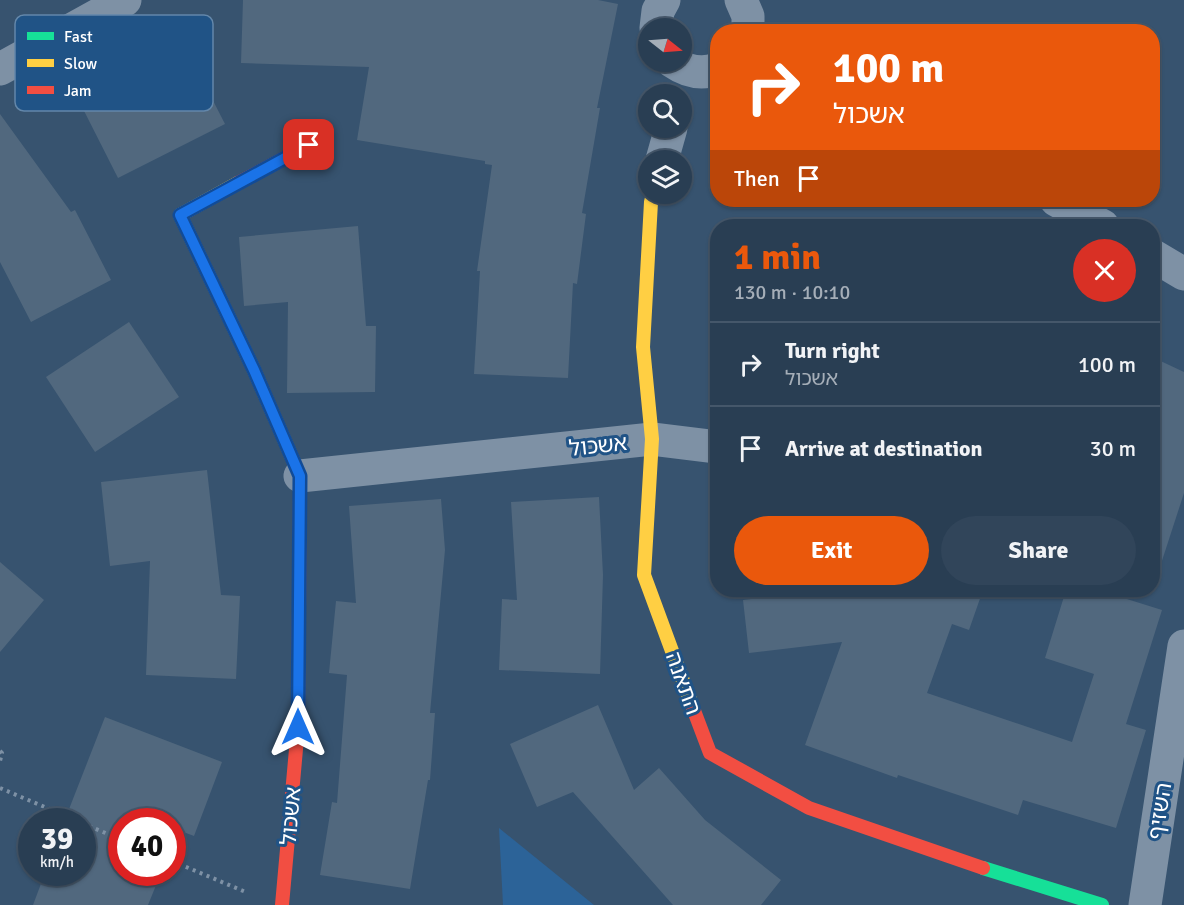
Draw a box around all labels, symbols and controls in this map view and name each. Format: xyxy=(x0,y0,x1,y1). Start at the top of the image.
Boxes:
legend xyxy=(15,15,213,111)
north arrow xyxy=(638,18,692,72)
map controls xyxy=(638,18,692,204)
text: Fast xyxy=(64,27,93,47)
text: 100 m xyxy=(833,43,944,94)
icon: right xyxy=(734,48,812,126)
text: Slow xyxy=(64,54,98,74)
text: Jam xyxy=(64,81,92,101)
button: search xyxy=(638,84,692,138)
text: אשכול xyxy=(833,98,905,131)
pin xyxy=(283,119,334,170)
icon: arrive xyxy=(292,128,325,161)
button: layers xyxy=(638,150,692,204)
icon: arrive xyxy=(792,162,825,195)
text: Then xyxy=(734,165,780,192)
text: 1 min xyxy=(734,235,821,280)
button: close xyxy=(1073,239,1136,302)
text: 130 m · 10:10 xyxy=(734,280,850,305)
text: Turn right xyxy=(785,337,880,364)
icon: right xyxy=(734,348,767,381)
text: 100 m xyxy=(1078,351,1136,378)
text: אשכול xyxy=(785,366,838,391)
street label: אשכול xyxy=(568,429,629,462)
icon: arrive xyxy=(734,432,767,465)
text: Arrive at destination xyxy=(785,435,982,462)
text: 30 m xyxy=(1090,435,1136,462)
button: Exit xyxy=(734,516,929,585)
button: Share xyxy=(941,516,1136,585)
street label: התאנה xyxy=(660,648,707,718)
position arrow xyxy=(266,695,330,759)
street label: השזיף xyxy=(1142,781,1177,841)
street label: אשכול xyxy=(275,786,307,846)
speed limit sign: 40 xyxy=(108,808,186,886)
text: 39 xyxy=(41,821,73,858)
text: km/h xyxy=(40,853,74,871)

